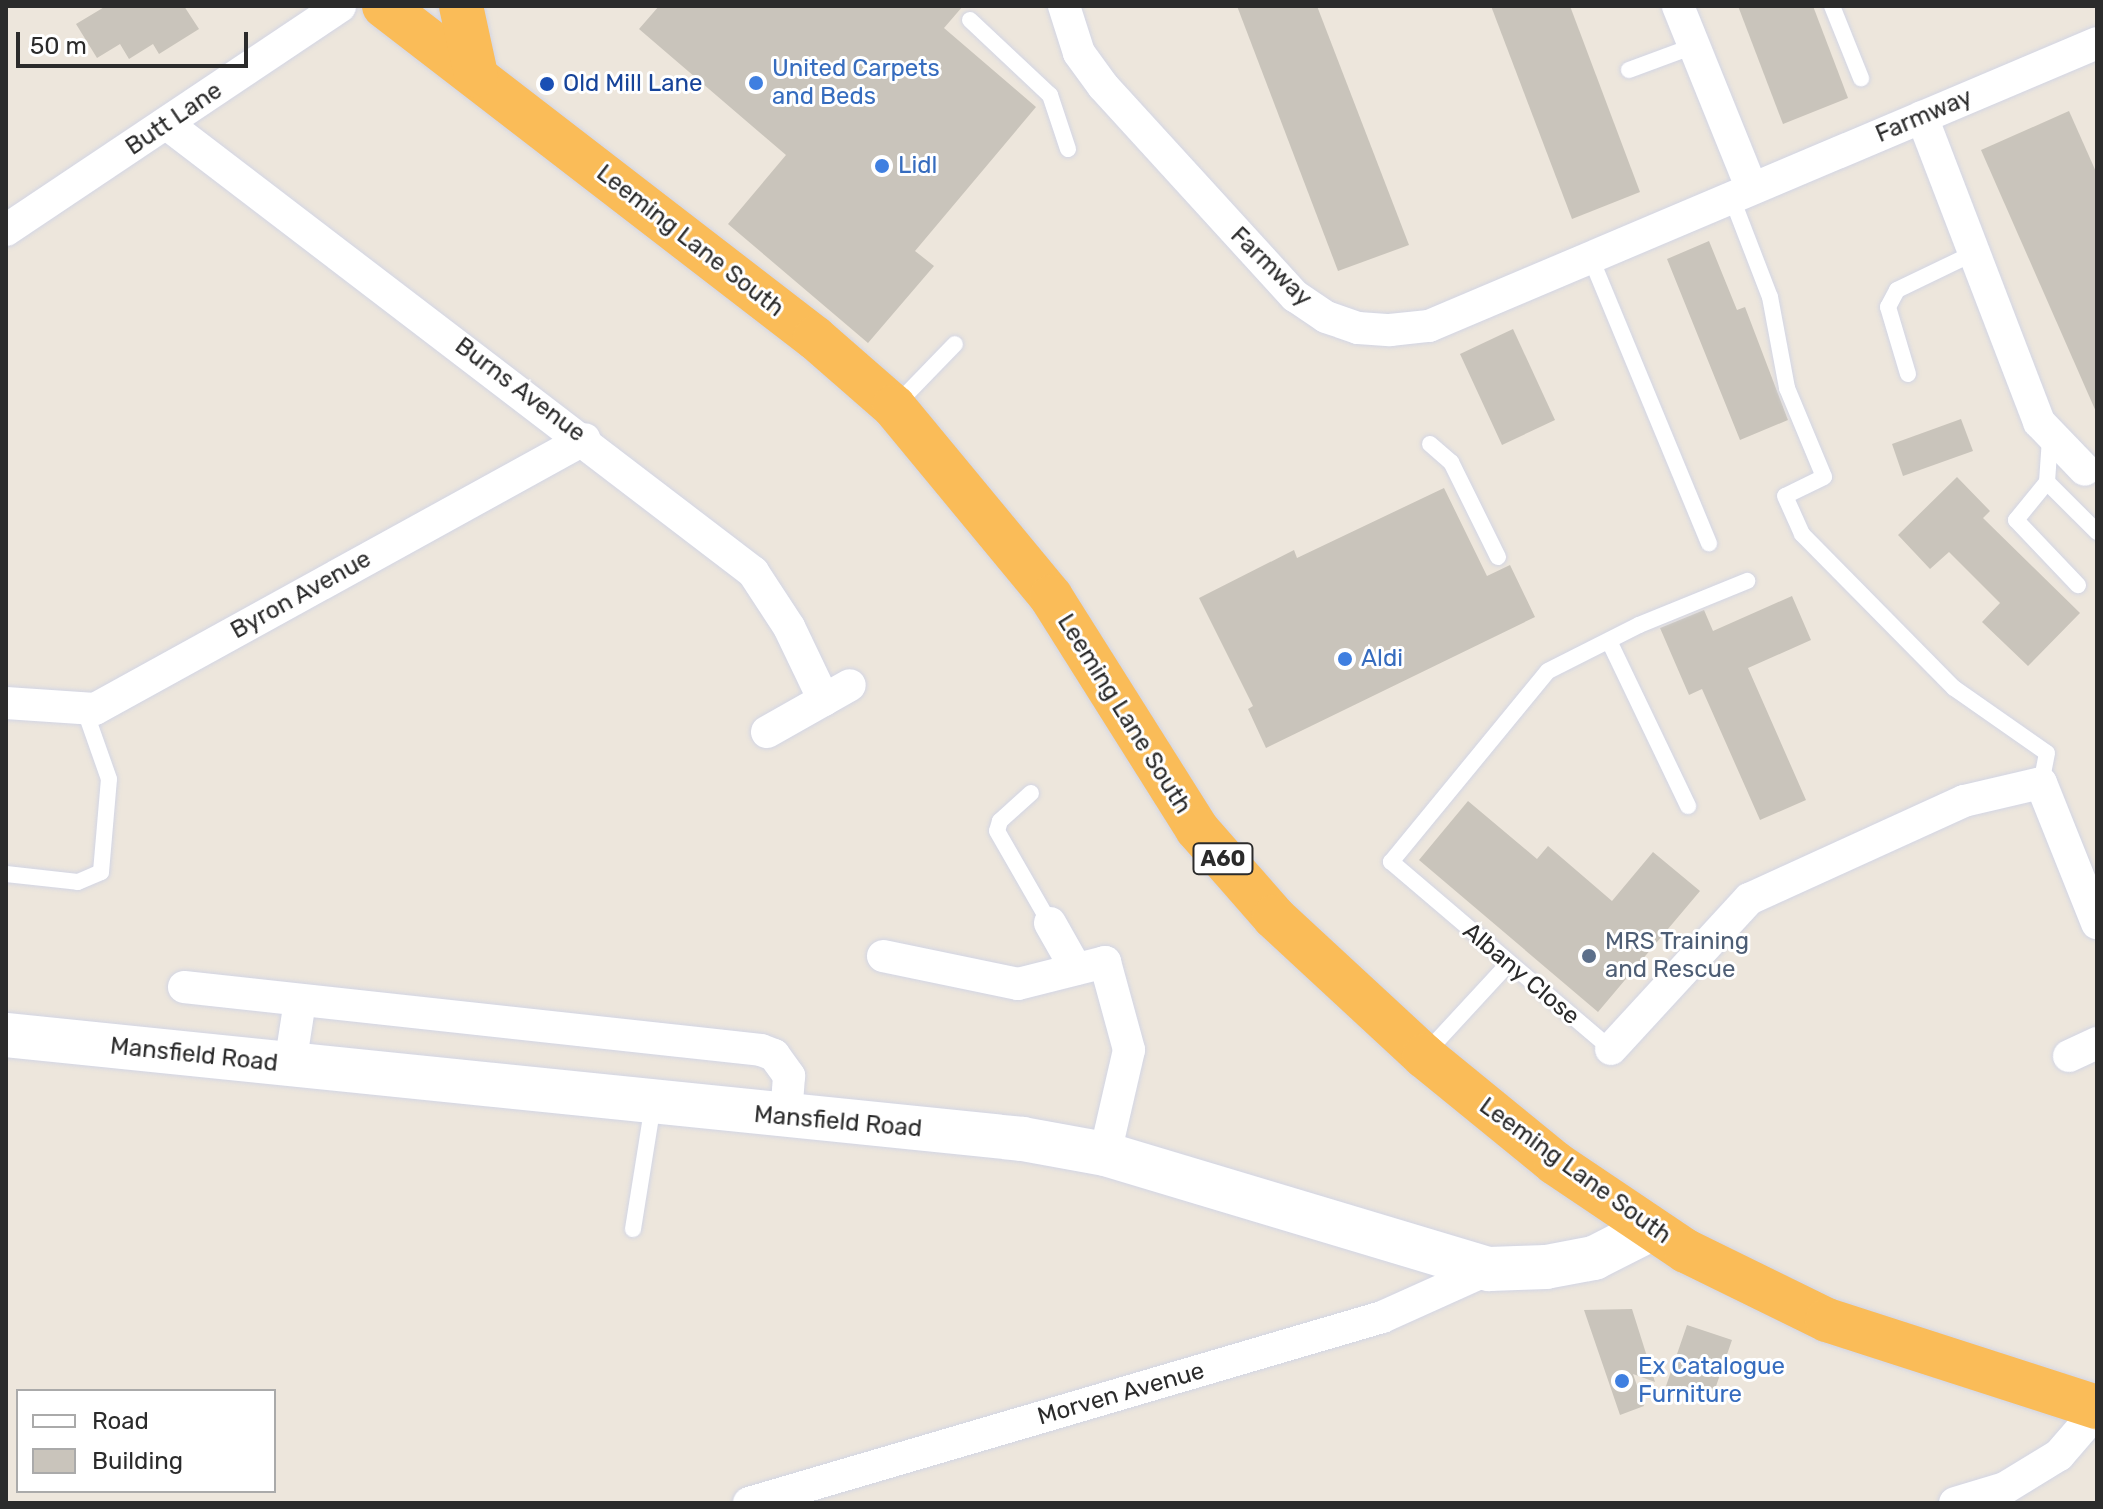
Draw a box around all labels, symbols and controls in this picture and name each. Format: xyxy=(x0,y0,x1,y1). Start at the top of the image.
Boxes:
scale bar xyxy=(20,16,252,66)
text: 50 m xyxy=(30,32,87,60)
place label: United Carpets and Beds xyxy=(772,55,940,111)
place label: Old Mill Lane xyxy=(563,70,702,98)
marker: United Carpets and Beds xyxy=(747,74,765,92)
marker: Old Mill Lane xyxy=(538,75,556,93)
street label: Butt Lane xyxy=(120,76,228,162)
street label: Farmway xyxy=(1871,83,1977,149)
place label: Lidl xyxy=(898,152,937,180)
marker: Lidl xyxy=(873,157,891,175)
street label: Leeming Lane South xyxy=(591,159,789,323)
street label: Farmway xyxy=(1224,221,1318,313)
street label: Burns Avenue xyxy=(449,331,591,449)
street label: Byron Avenue xyxy=(226,544,376,646)
street label: Leeming Lane South xyxy=(1051,609,1197,819)
place label: Aldi xyxy=(1361,645,1403,673)
marker: Aldi xyxy=(1336,650,1354,668)
road number: A60 xyxy=(1191,841,1255,877)
street label: Albany Close xyxy=(1457,917,1585,1031)
place label: MRS Training and Rescue xyxy=(1605,928,1750,984)
marker: MRS Training and Rescue xyxy=(1580,947,1598,965)
street label: Mansfield Road xyxy=(109,1032,279,1078)
street label: Leeming Lane South xyxy=(1474,1092,1676,1250)
street label: Mansfield Road xyxy=(753,1100,923,1144)
place label: Ex Catalogue Furniture xyxy=(1638,1353,1785,1409)
street label: Morven Avenue xyxy=(1034,1356,1208,1432)
marker: Ex Catalogue Furniture xyxy=(1613,1372,1631,1390)
legend xyxy=(16,1389,276,1493)
text: Road xyxy=(92,1407,149,1435)
text: Building xyxy=(92,1447,183,1475)

